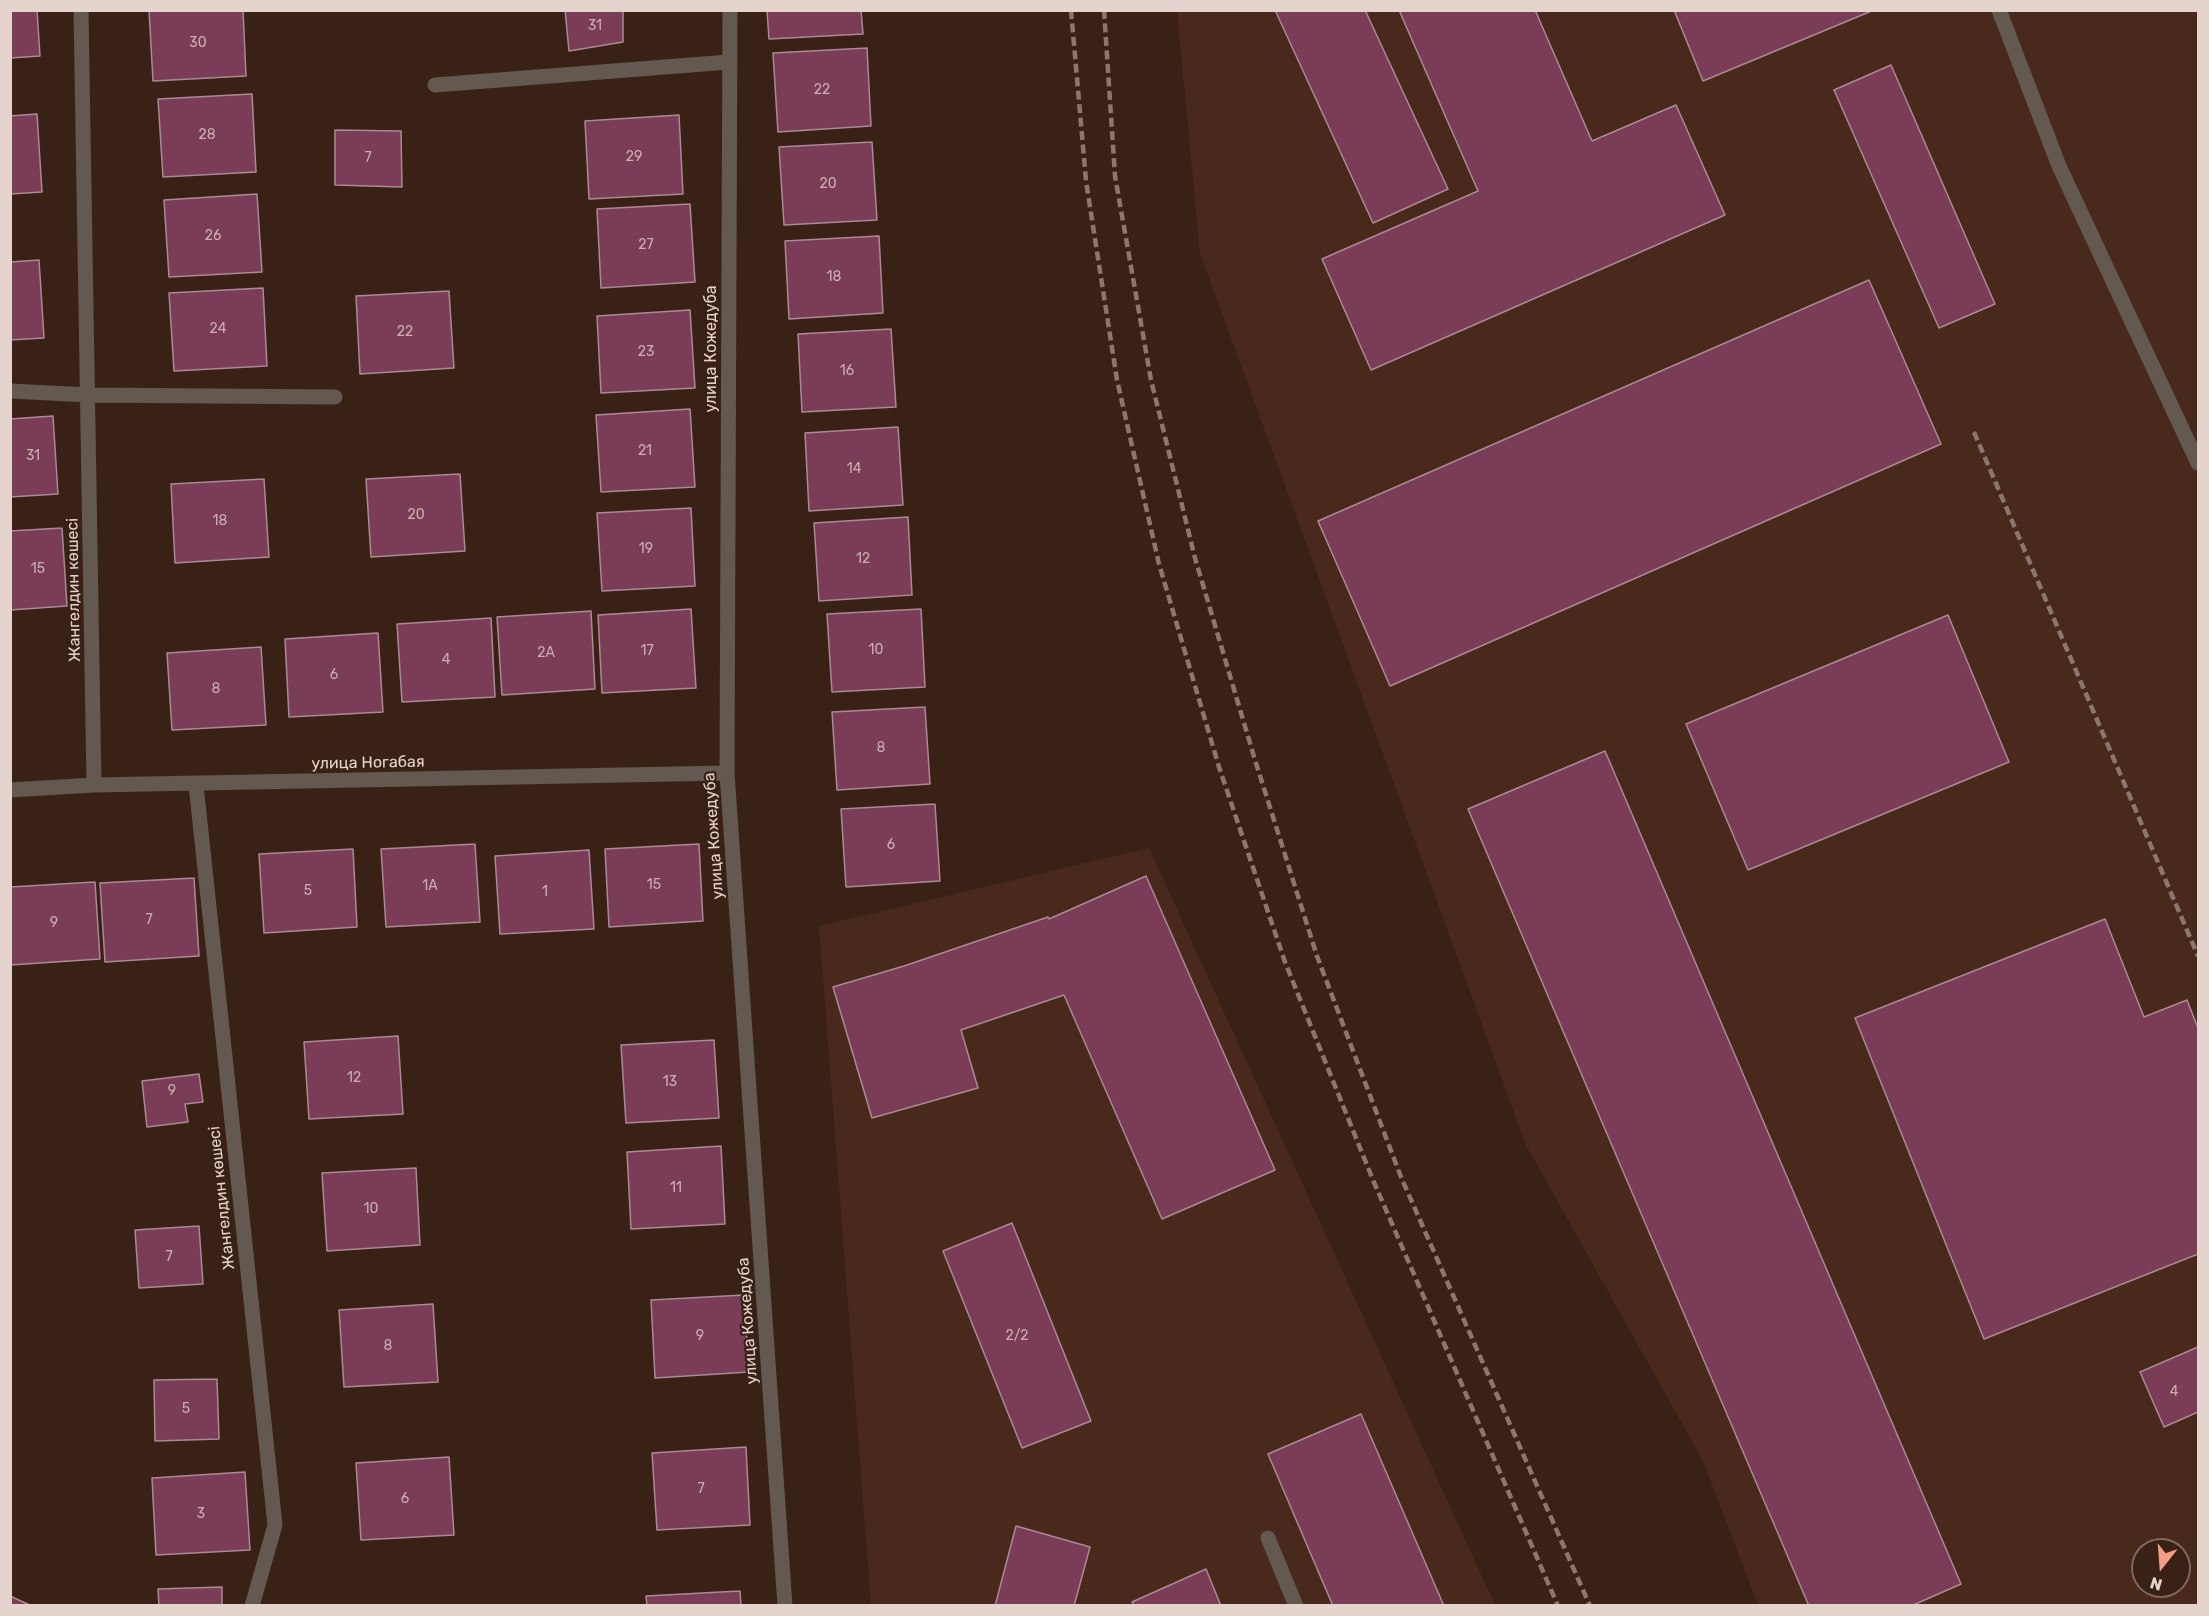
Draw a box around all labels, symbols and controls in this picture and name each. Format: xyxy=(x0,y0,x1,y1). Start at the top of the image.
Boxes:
house number: 31 xyxy=(588,18,602,34)
house number: 30 xyxy=(189,35,207,51)
house number: 22 xyxy=(814,82,830,98)
house number: 28 xyxy=(198,127,216,143)
house number: 29 xyxy=(626,149,642,165)
house number: 7 xyxy=(364,150,372,166)
house number: 20 xyxy=(819,176,837,192)
house number: 26 xyxy=(205,228,221,244)
house number: 27 xyxy=(638,237,654,253)
house number: 18 xyxy=(827,269,841,285)
street label: улица Кожедуба xyxy=(701,285,721,413)
house number: 24 xyxy=(210,321,226,337)
house number: 22 xyxy=(397,324,413,340)
house number: 23 xyxy=(638,344,654,360)
house number: 16 xyxy=(840,363,854,379)
house number: 21 xyxy=(638,443,652,459)
house number: 31 xyxy=(26,448,40,464)
house number: 14 xyxy=(847,461,861,477)
house number: 20 xyxy=(407,507,425,523)
house number: 18 xyxy=(213,513,227,529)
street label: Жангелдин көшесі xyxy=(63,518,85,662)
house number: 19 xyxy=(639,541,653,557)
house number: 12 xyxy=(856,551,870,567)
house number: 15 xyxy=(31,561,45,577)
house number: 10 xyxy=(869,642,883,658)
house number: 17 xyxy=(640,643,654,659)
house number: 2А xyxy=(537,645,555,661)
house number: 4 xyxy=(442,652,450,668)
house number: 6 xyxy=(330,667,338,683)
house number: 8 xyxy=(212,681,220,697)
house number: 8 xyxy=(877,740,885,756)
street label: улица Ногабая xyxy=(311,752,425,774)
street label: улица Кожедуба xyxy=(700,772,728,900)
house number: 6 xyxy=(887,837,895,853)
house number: 15 xyxy=(647,877,661,893)
house number: 1А xyxy=(422,878,438,894)
house number: 5 xyxy=(304,883,312,899)
house number: 1 xyxy=(542,884,548,900)
house number: 7 xyxy=(145,912,153,928)
house number: 9 xyxy=(50,915,58,931)
house number: 12 xyxy=(347,1070,361,1086)
house number: 13 xyxy=(663,1074,677,1090)
house number: 9 xyxy=(168,1083,176,1099)
street label: Жангелдин көшесі xyxy=(205,1125,239,1271)
house number: 11 xyxy=(670,1180,682,1196)
house number: 10 xyxy=(364,1201,378,1217)
house number: 7 xyxy=(165,1249,173,1265)
street label: улица Кожедуба xyxy=(734,1257,762,1385)
house number: 9 xyxy=(696,1328,704,1344)
house number: 2/2 xyxy=(1006,1328,1028,1344)
house number: 8 xyxy=(384,1338,392,1354)
house number: 4 xyxy=(2170,1384,2178,1400)
house number: 5 xyxy=(182,1401,190,1417)
house number: 7 xyxy=(697,1481,705,1497)
house number: 6 xyxy=(401,1491,409,1507)
house number: 3 xyxy=(197,1506,205,1522)
north arrow xyxy=(2131,1538,2191,1598)
text: N xyxy=(2148,1573,2164,1595)

